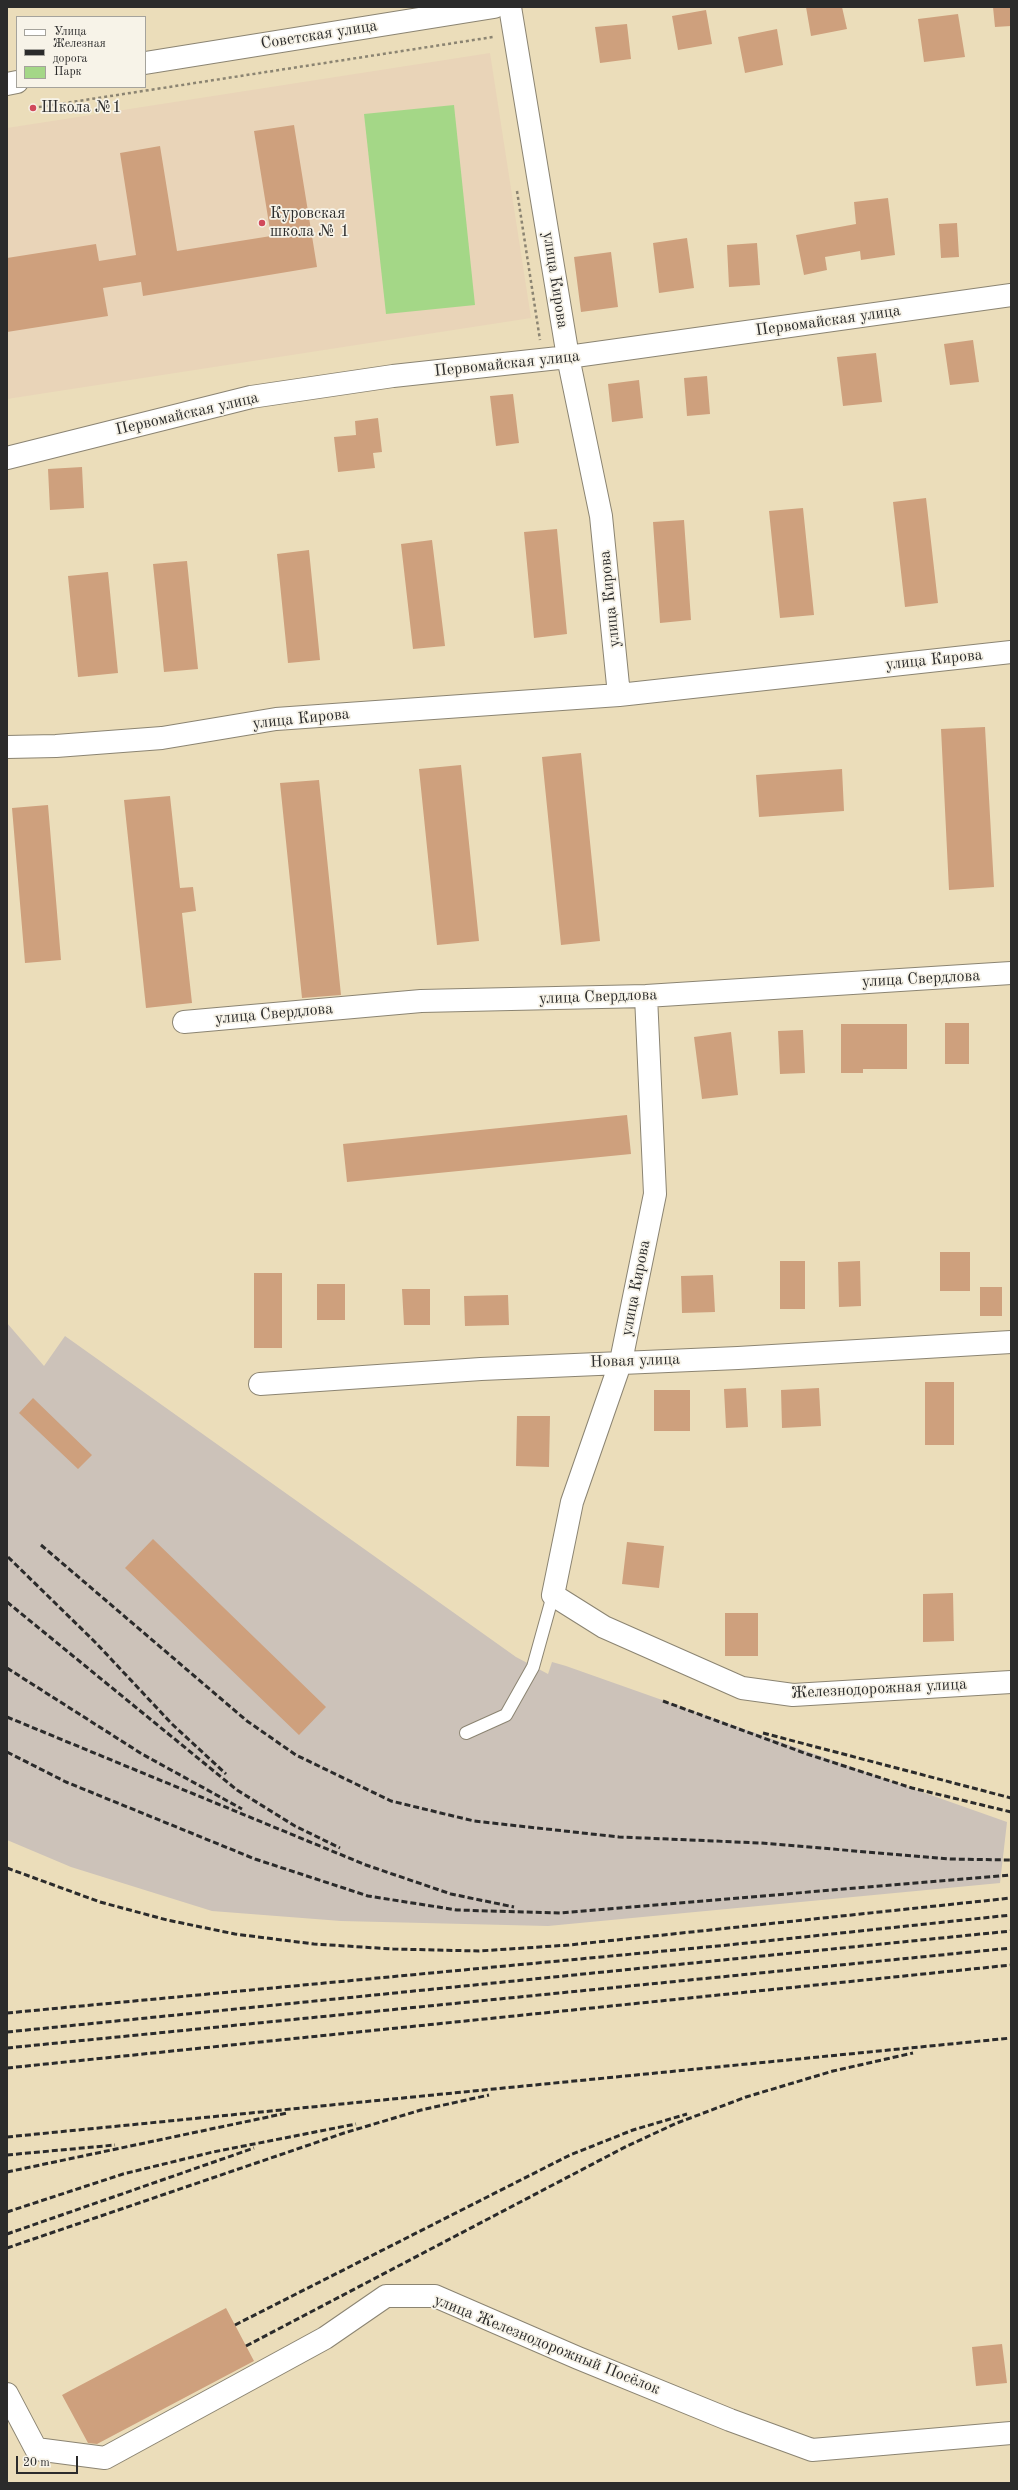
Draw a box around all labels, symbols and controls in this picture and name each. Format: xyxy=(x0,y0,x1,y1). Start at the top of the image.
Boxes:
legend xyxy=(16,16,146,88)
street label: Советская улица xyxy=(259,16,379,54)
text: Улица xyxy=(54,26,87,38)
text: Железная дорога xyxy=(53,38,106,65)
text: Парк xyxy=(54,66,82,78)
place label: Школа №1 xyxy=(41,98,121,118)
marker: Школа №1 xyxy=(28,103,38,113)
place label: Куровская школа № 1 xyxy=(270,204,349,242)
marker: Куровская школа № 1 xyxy=(257,218,267,228)
street label: улица Кирова xyxy=(538,230,572,330)
street label: Первомайская улица xyxy=(754,301,902,341)
street label: Первомайская улица xyxy=(433,347,581,381)
street label: Первомайская улица xyxy=(114,388,260,440)
street label: улица Кирова xyxy=(595,550,625,648)
street label: улица Кирова xyxy=(885,645,983,675)
street label: улица Кирова xyxy=(252,704,350,734)
street label: улица Свердлова xyxy=(861,966,981,992)
street label: улица Свердлова xyxy=(538,985,658,1009)
street label: улица Свердлова xyxy=(214,999,334,1029)
street label: улица Кирова xyxy=(617,1238,655,1338)
street label: Новая улица xyxy=(590,1350,680,1372)
street label: Железнодорожная улица xyxy=(791,1675,967,1703)
street label: улица Железнодорожный Посёлок xyxy=(431,2291,663,2399)
scale bar xyxy=(18,2448,80,2474)
text: 20 m xyxy=(23,2457,50,2469)

